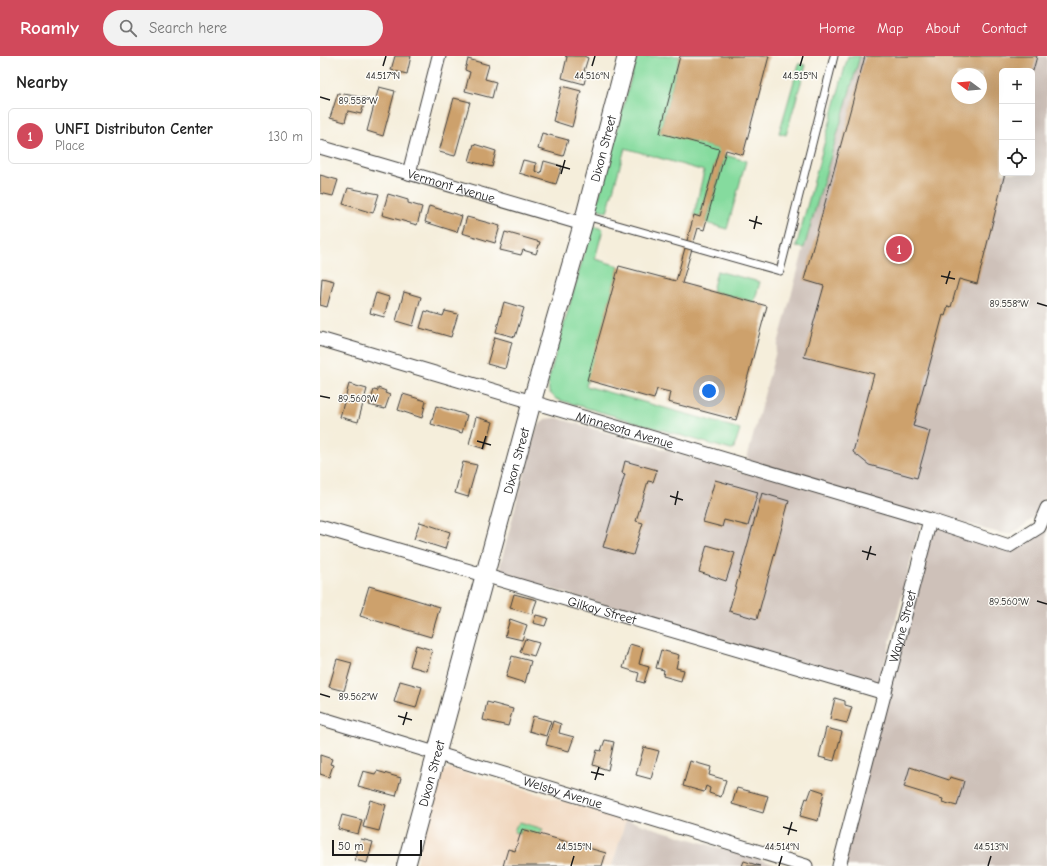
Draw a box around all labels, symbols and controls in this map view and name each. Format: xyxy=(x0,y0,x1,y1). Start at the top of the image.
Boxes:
search box xyxy=(103,10,383,46)
text: Roamly xyxy=(20,17,79,39)
icon: search xyxy=(117,17,139,39)
text: Search here xyxy=(149,19,227,37)
text: Home xyxy=(819,20,855,37)
text: Map xyxy=(877,20,903,37)
text: About xyxy=(925,20,960,37)
text: Contact xyxy=(982,20,1027,37)
north arrow xyxy=(951,68,987,104)
map controls xyxy=(999,68,1035,176)
button: + xyxy=(999,68,1035,104)
text: 44.517°N xyxy=(366,70,400,82)
text: 44.516°N xyxy=(574,70,610,82)
text: 44.515°N xyxy=(782,70,818,82)
text: Nearby xyxy=(16,73,67,92)
text: 89.558°W xyxy=(338,95,378,107)
button: − xyxy=(999,104,1035,140)
street label: Dixon Street xyxy=(587,113,619,183)
text: UNFI Distributon Center xyxy=(55,120,213,138)
text: 1 xyxy=(27,129,33,144)
text: 130 m xyxy=(268,129,303,144)
text: Place xyxy=(55,138,85,153)
button: locate xyxy=(999,140,1035,176)
street label: Vermont Avenue xyxy=(406,166,497,206)
pin: 1 xyxy=(886,234,912,264)
text: 89.558°W xyxy=(989,298,1029,310)
your location xyxy=(699,381,719,401)
text: 89.560°W xyxy=(338,393,378,405)
street label: Minnesota Avenue xyxy=(574,408,676,452)
street label: Dixon Street xyxy=(500,425,533,496)
street label: Wayne Street xyxy=(886,588,919,664)
street label: Gilkay Street xyxy=(566,593,639,628)
text: 89.560°W xyxy=(989,596,1029,608)
text: 89.562°W xyxy=(338,691,378,703)
street label: Dixon Street xyxy=(415,737,448,808)
street label: Welsby Avenue xyxy=(521,773,605,812)
scale bar xyxy=(332,838,422,857)
text: 50 m xyxy=(338,840,363,853)
text: 44.515°N xyxy=(556,841,592,853)
text: 44.514°N xyxy=(765,841,799,853)
text: 44.513°N xyxy=(974,841,1008,853)

